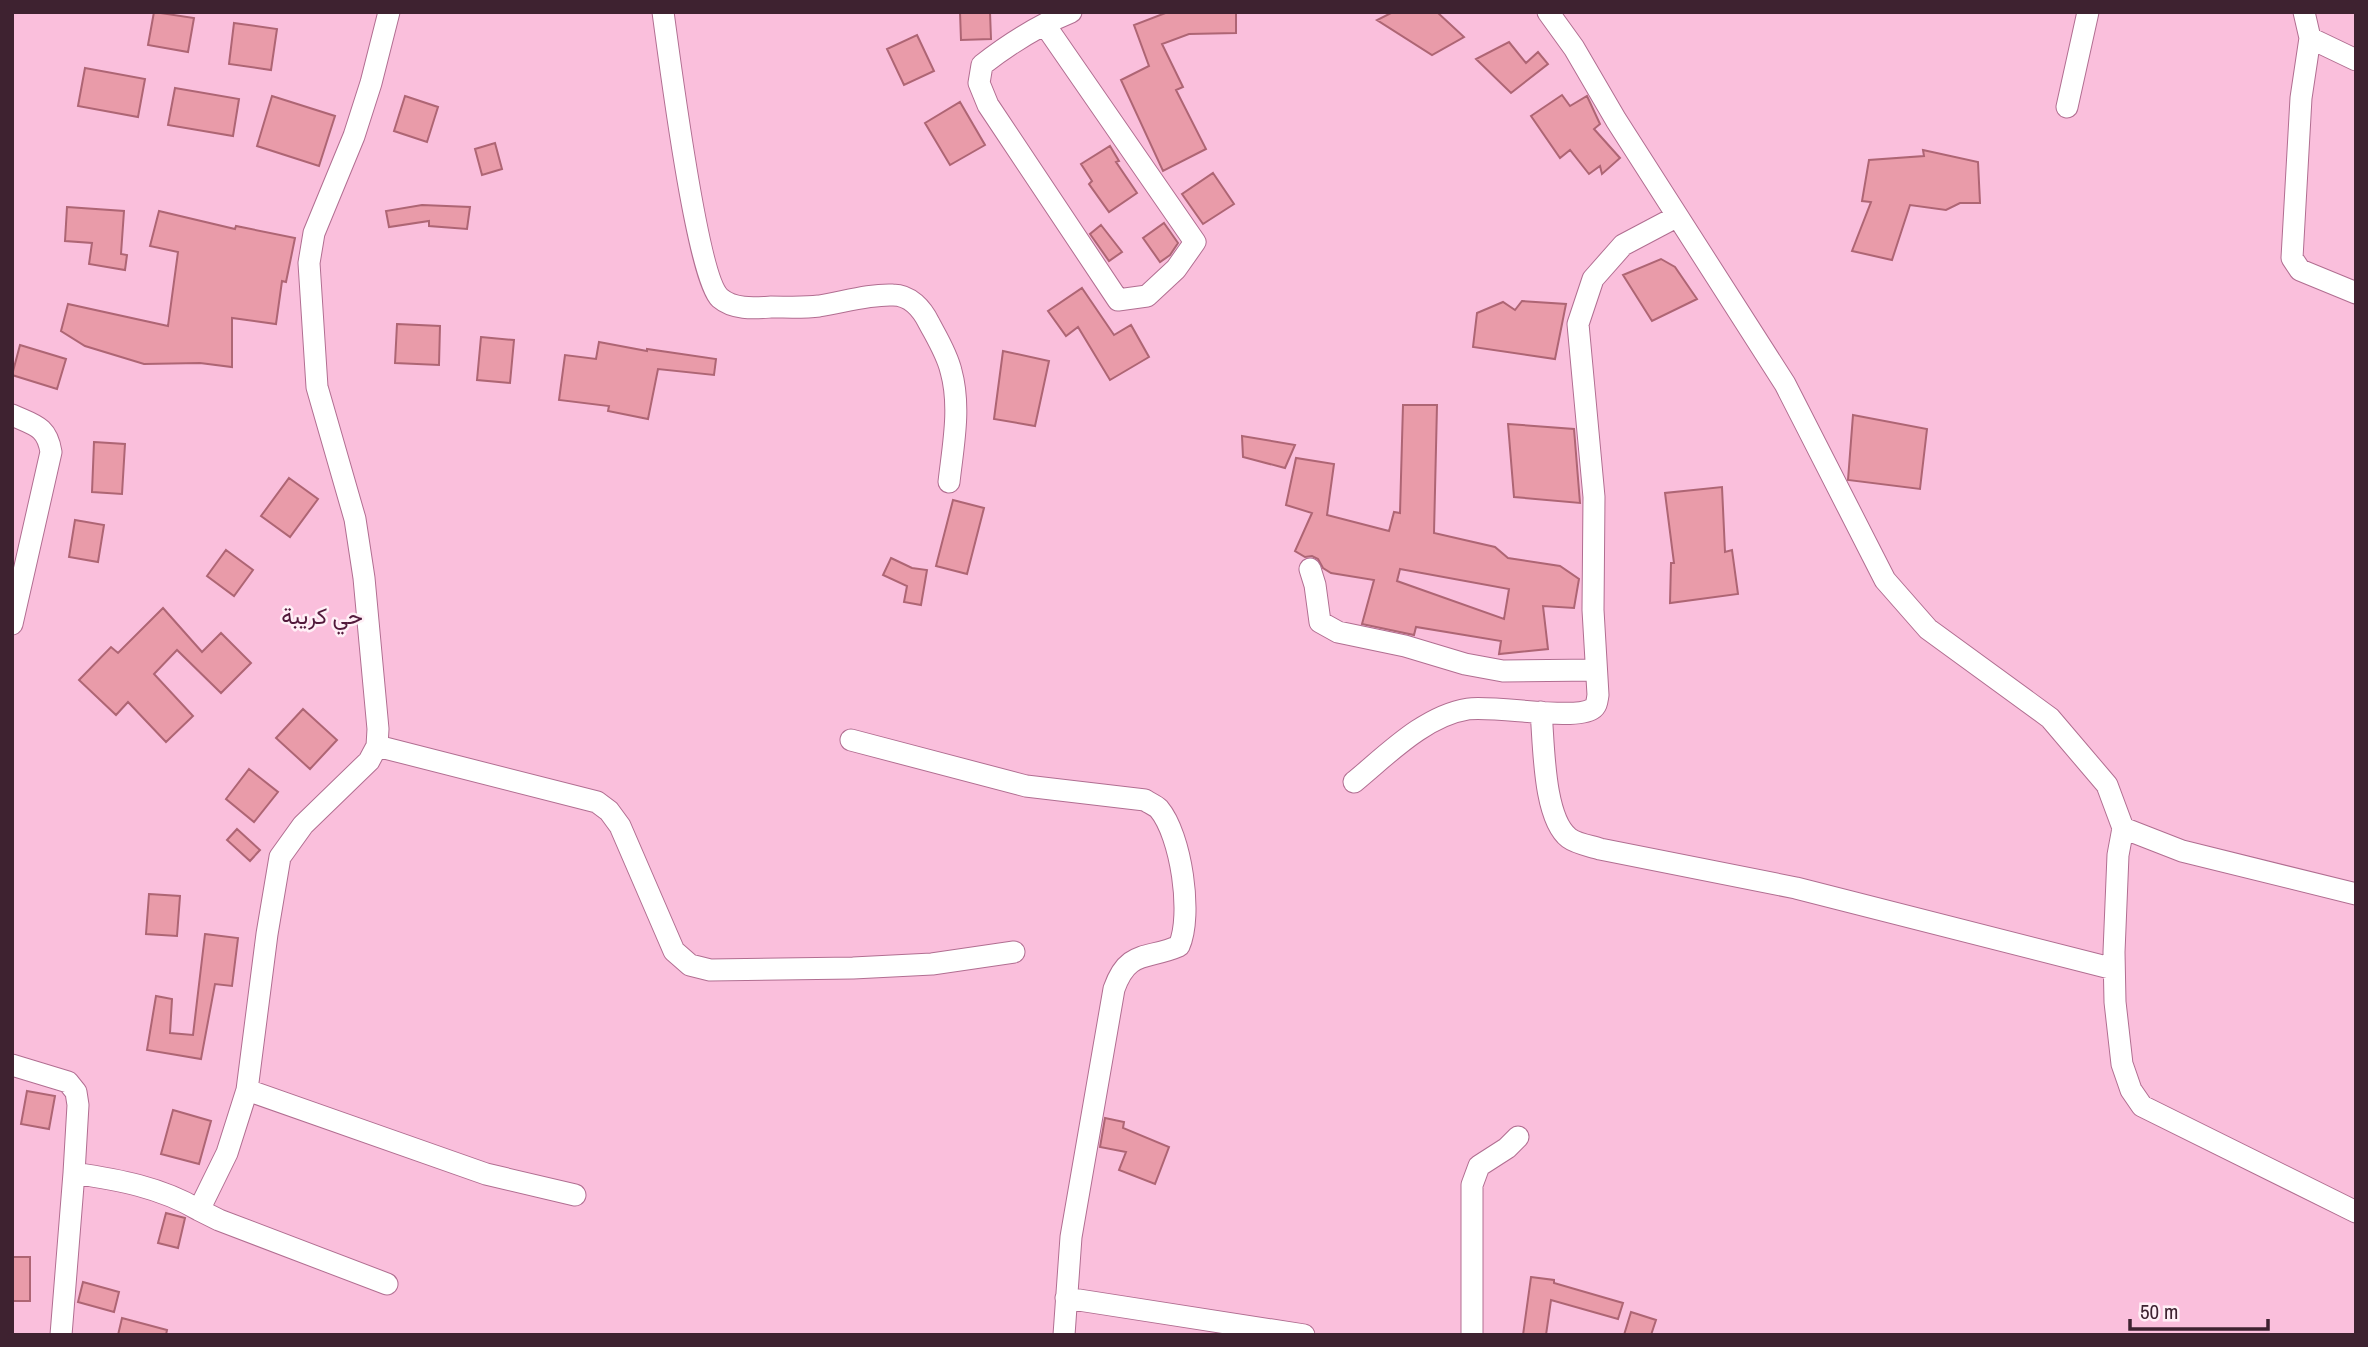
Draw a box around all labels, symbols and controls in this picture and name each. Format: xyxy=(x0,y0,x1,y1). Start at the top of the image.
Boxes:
district label: حي كريبة xyxy=(281,600,363,635)
scale bar xyxy=(2130,1288,2268,1332)
text: 50 m xyxy=(2140,1297,2178,1326)

